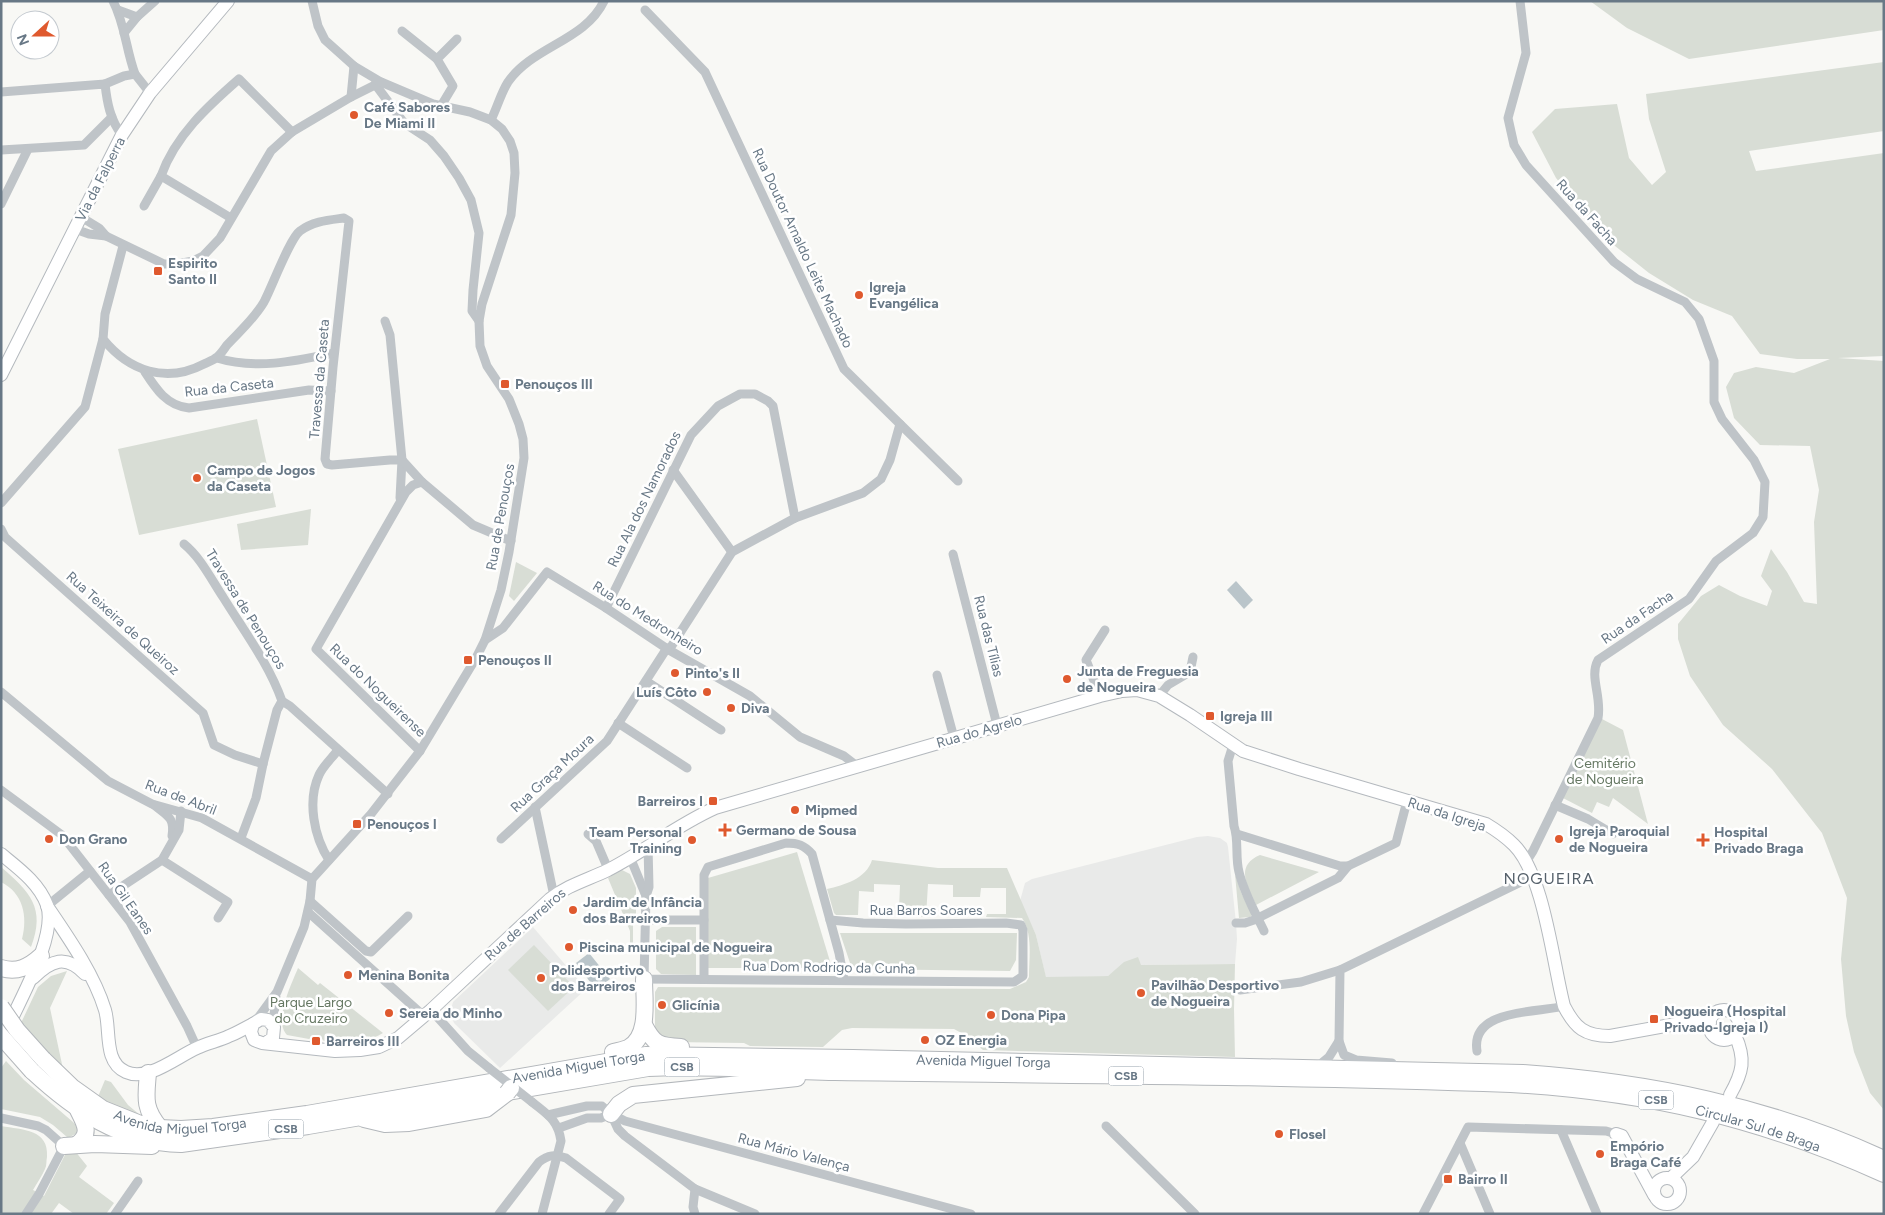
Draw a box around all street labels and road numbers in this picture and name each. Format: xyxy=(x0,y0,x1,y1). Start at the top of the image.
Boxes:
street label: Via da Falperra xyxy=(72,134,129,224)
street label: Rua Doutor Arnaldo Leite Machado xyxy=(749,146,856,351)
street label: Rua da Facha xyxy=(1552,176,1621,249)
street label: Travessa da Caseta xyxy=(306,319,333,439)
street label: Rua da Caseta xyxy=(184,374,275,401)
street label: Rua Ala dos Namorados xyxy=(604,428,685,570)
street label: Rua de Penouços xyxy=(483,462,518,572)
street label: Travessa de Penouços xyxy=(202,546,289,672)
street label: Rua Teixeira de Queiroz xyxy=(63,568,183,679)
street label: Rua do Medronheiro xyxy=(589,578,706,659)
street label: Rua da Facha xyxy=(1598,587,1677,648)
street label: Rua das Tílias xyxy=(970,594,1007,679)
street label: Rua do Nogueirense xyxy=(326,640,430,741)
street label: Rua do Agrelo xyxy=(934,711,1024,752)
street label: Rua Graça Moura xyxy=(507,730,597,816)
street label: Rua de Abril xyxy=(143,776,219,819)
street label: Rua da Igreja xyxy=(1406,794,1488,835)
street label: Rua Gil Eanes xyxy=(94,859,157,938)
street label: Rua de Barreiros xyxy=(481,885,569,964)
street label: Rua Barros Soares xyxy=(869,902,983,919)
street label: Rua Dom Rodrigo da Cunha xyxy=(743,957,915,978)
street label: Avenida Miguel Torga xyxy=(511,1047,646,1087)
street label: Avenida Miguel Torga xyxy=(916,1051,1051,1071)
road number: CSB xyxy=(664,1058,700,1076)
road number: CSB xyxy=(1108,1066,1144,1086)
road number: CSB xyxy=(1638,1090,1674,1110)
street label: Circular Sul de Braga xyxy=(1694,1102,1823,1156)
street label: Avenida Miguel Torga xyxy=(111,1106,247,1138)
road number: CSB xyxy=(268,1120,304,1138)
street label: Rua Mário Valença xyxy=(736,1129,852,1176)

